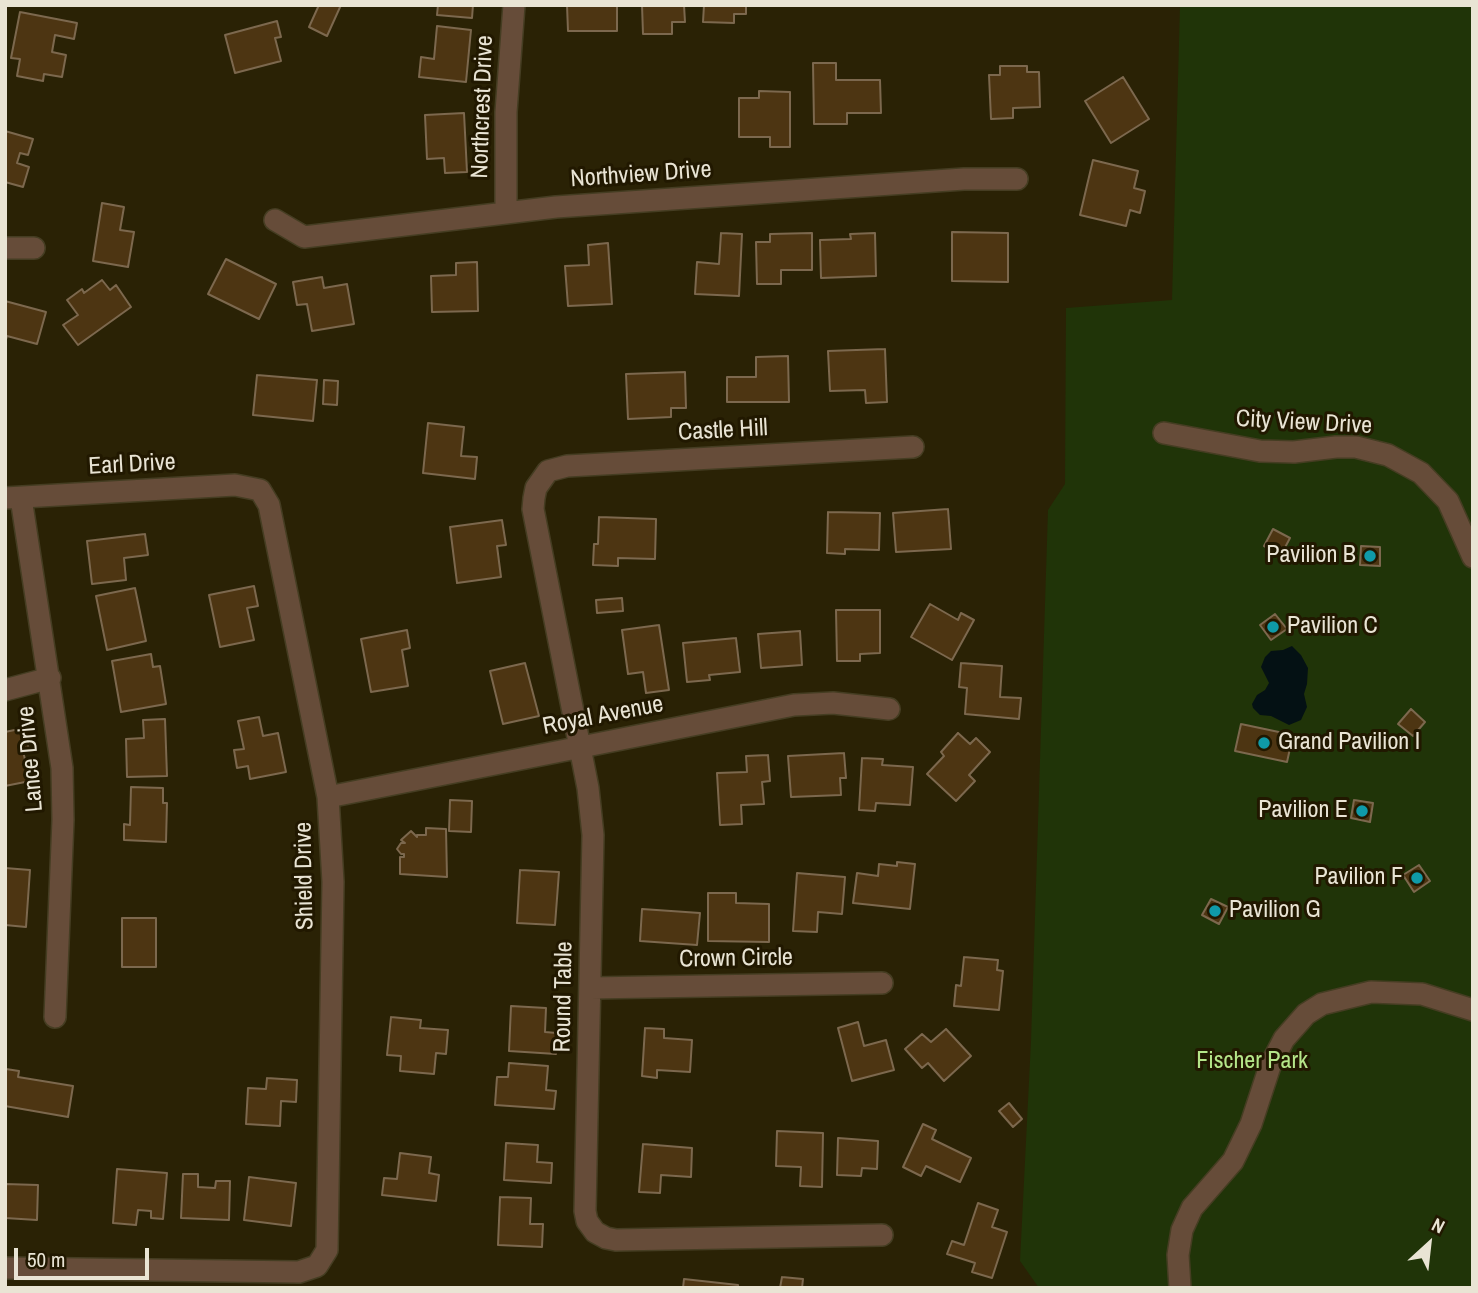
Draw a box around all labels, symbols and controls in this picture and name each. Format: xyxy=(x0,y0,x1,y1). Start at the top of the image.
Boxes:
street label: Northcrest Drive xyxy=(466,35,500,179)
street label: Northview Drive xyxy=(570,156,712,194)
street label: City View Drive xyxy=(1235,405,1373,441)
street label: Castle Hill xyxy=(677,414,769,448)
street label: Earl Drive xyxy=(88,448,176,482)
place label: Pavilion B xyxy=(1266,542,1356,570)
marker: Pavilion B xyxy=(1362,548,1378,564)
place label: Pavilion C xyxy=(1287,613,1378,641)
marker: Pavilion C xyxy=(1265,619,1281,635)
street label: Royal Avenue xyxy=(540,690,666,742)
street label: Lance Drive xyxy=(12,705,50,813)
place label: Grand Pavilion I xyxy=(1278,729,1420,757)
marker: Grand Pavilion I xyxy=(1256,735,1272,751)
place label: Pavilion E xyxy=(1258,797,1348,825)
marker: Pavilion E xyxy=(1354,803,1370,819)
street label: Shield Drive xyxy=(290,822,320,930)
place label: Pavilion F xyxy=(1314,864,1403,892)
marker: Pavilion F xyxy=(1409,870,1425,886)
place label: Pavilion G xyxy=(1229,897,1321,925)
marker: Pavilion G xyxy=(1207,903,1223,919)
street label: Round Table xyxy=(549,941,579,1053)
street label: Crown Circle xyxy=(679,944,793,974)
park label: Fischer Park xyxy=(1196,1048,1308,1076)
north arrow xyxy=(1394,1209,1464,1279)
text: N xyxy=(1428,1211,1449,1239)
scale bar xyxy=(18,1234,152,1278)
text: 50 m xyxy=(27,1245,65,1274)

